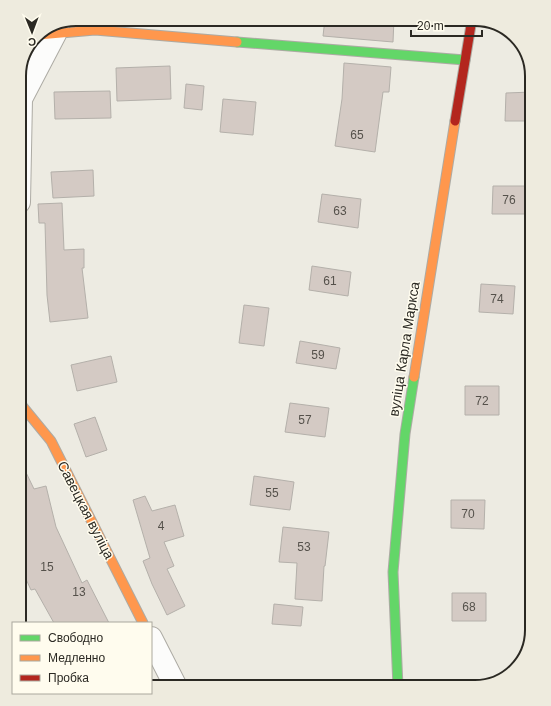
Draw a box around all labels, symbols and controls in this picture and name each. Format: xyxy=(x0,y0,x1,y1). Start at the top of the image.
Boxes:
north arrow xyxy=(12,12,52,52)
scale bar xyxy=(411,12,482,38)
text: 20 m xyxy=(417,19,444,33)
text: С xyxy=(28,36,36,48)
house number: 65 xyxy=(350,128,364,142)
house number: 76 xyxy=(502,193,516,207)
house number: 63 xyxy=(333,204,347,218)
house number: 61 xyxy=(323,274,337,288)
street label: вуліца Карла Маркса xyxy=(385,280,423,418)
house number: 74 xyxy=(490,292,504,306)
house number: 59 xyxy=(311,348,325,362)
house number: 72 xyxy=(475,394,489,408)
house number: 57 xyxy=(298,413,312,427)
street label: Савецкая вуліца xyxy=(54,458,118,562)
house number: 55 xyxy=(265,486,279,500)
house number: 70 xyxy=(461,507,475,521)
house number: 4 xyxy=(158,519,165,533)
house number: 53 xyxy=(297,540,311,554)
house number: 15 xyxy=(40,560,54,574)
house number: 13 xyxy=(72,585,86,599)
house number: 68 xyxy=(462,600,476,614)
legend xyxy=(12,622,152,694)
text: Свободно xyxy=(48,631,103,645)
text: Медленно xyxy=(48,651,105,665)
text: Пробка xyxy=(48,671,89,685)

